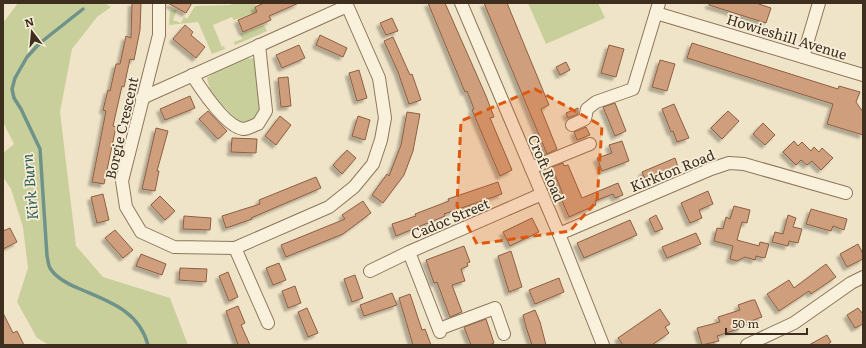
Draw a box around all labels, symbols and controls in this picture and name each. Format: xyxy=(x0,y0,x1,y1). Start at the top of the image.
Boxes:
street label: Howieshill Avenue xyxy=(724,8,850,64)
north arrow xyxy=(12,12,52,52)
text: N xyxy=(22,12,36,30)
street label: Borgie Crescent xyxy=(99,74,143,181)
street label: Croft Road xyxy=(524,131,570,205)
street label: Kirkton Road xyxy=(627,144,718,196)
water label: Kirk Burn xyxy=(15,153,43,221)
street label: Cadoc Street xyxy=(408,192,493,244)
scale bar xyxy=(726,310,807,336)
text: 50 m xyxy=(732,314,759,332)

